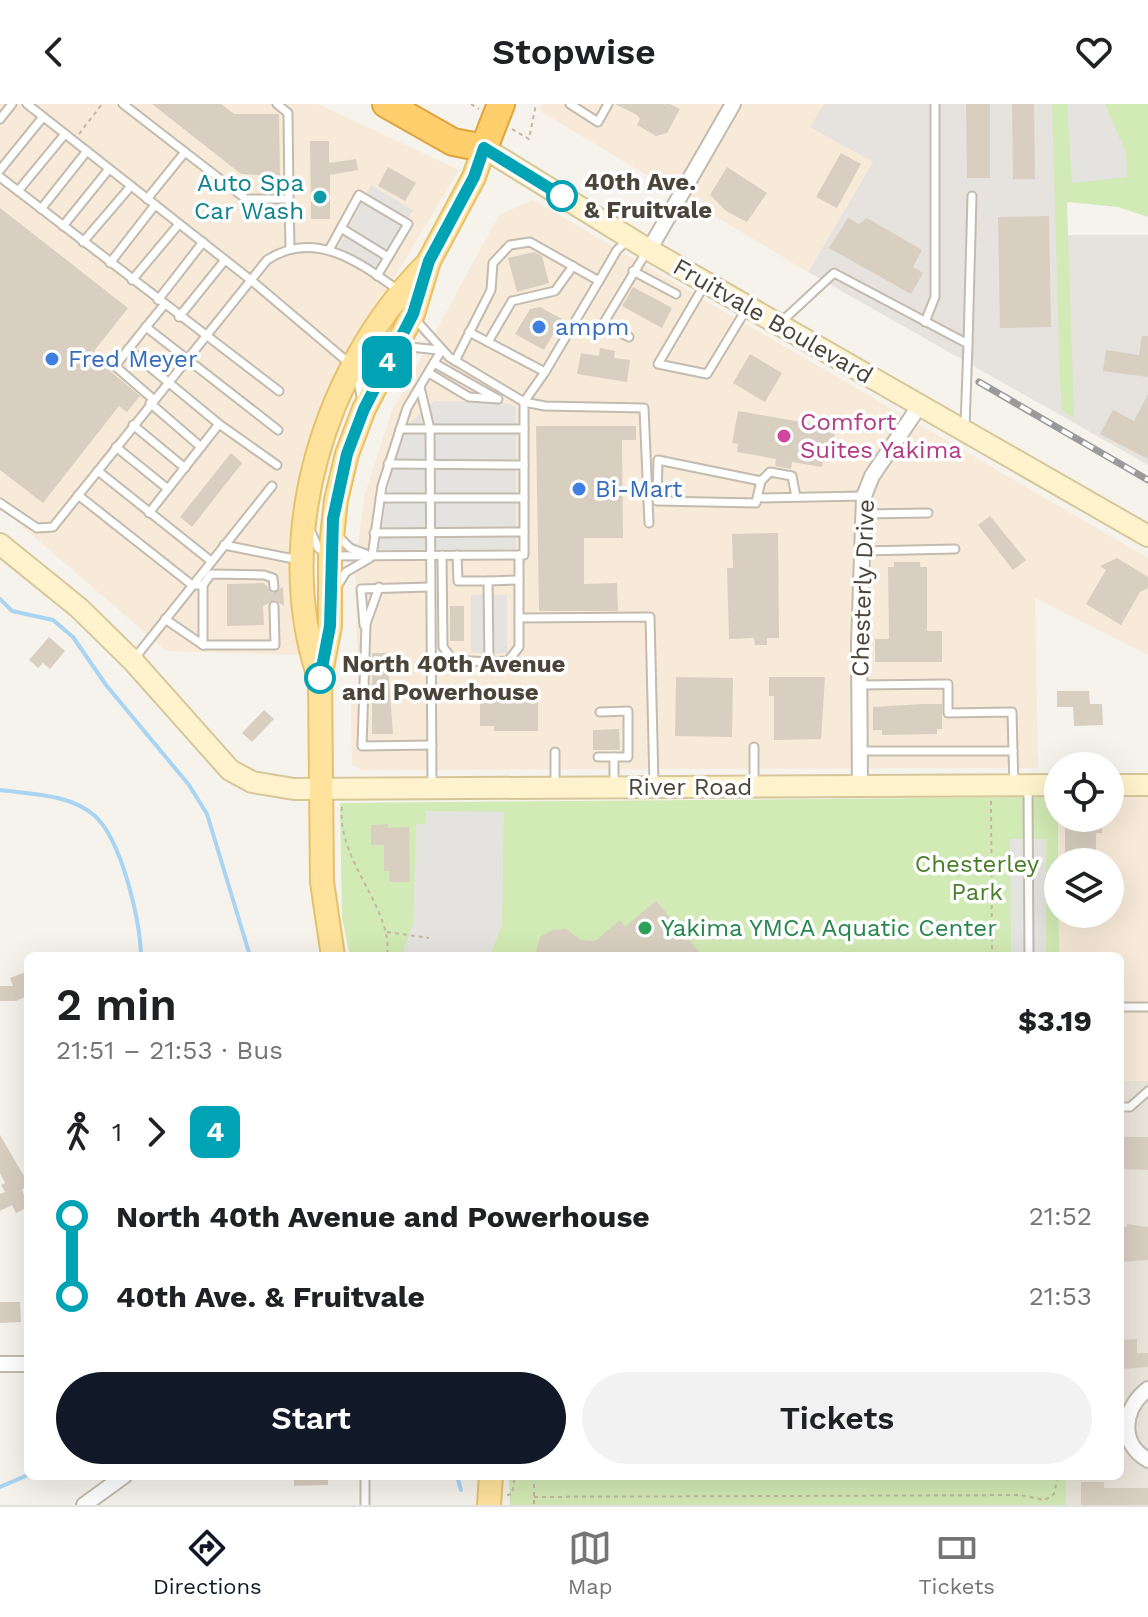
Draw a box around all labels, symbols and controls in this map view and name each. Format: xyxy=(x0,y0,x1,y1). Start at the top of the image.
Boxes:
icon: back xyxy=(32,30,76,74)
icon: heart xyxy=(1072,30,1116,74)
text: Stopwise xyxy=(492,31,656,73)
place label: 40th Ave. & Fruitvale xyxy=(584,168,712,224)
place label: Auto Spa Car Wash xyxy=(194,169,304,225)
marker: 40th Ave. & Fruitvale xyxy=(547,181,577,211)
marker: Auto Spa Car Wash xyxy=(311,188,329,206)
street label: Fruitvale Boulevard xyxy=(668,252,878,390)
place label: ampm xyxy=(555,313,629,341)
marker: ampm xyxy=(530,318,548,336)
line badge: 4 xyxy=(361,336,413,388)
place label: Fred Meyer xyxy=(68,345,198,373)
text: 4 xyxy=(378,345,396,378)
marker: Fred Meyer xyxy=(43,350,61,368)
place label: Comfort Suites Yakima xyxy=(800,408,962,464)
marker: Comfort Suites Yakima xyxy=(775,427,793,445)
place label: Bi-Mart xyxy=(595,475,682,503)
marker: Bi-Mart xyxy=(570,480,588,498)
street label: Chesterly Drive xyxy=(846,499,880,677)
place label: North 40th Avenue and Powerhouse xyxy=(342,650,566,706)
marker: North 40th Avenue and Powerhouse xyxy=(305,663,335,693)
map controls xyxy=(1044,752,1124,928)
button: locate xyxy=(1044,752,1124,832)
street label: River Road xyxy=(628,773,752,801)
button: layers xyxy=(1044,848,1124,928)
park label: Chesterley Park xyxy=(915,850,1040,906)
place label: Yakima YMCA Aquatic Center xyxy=(661,914,997,942)
marker: Yakima YMCA Aquatic Center xyxy=(636,919,654,937)
text: 2 min xyxy=(56,979,177,1031)
text: $3.19 xyxy=(1018,1003,1092,1038)
text: 21:51 – 21:53 · Bus xyxy=(56,1035,283,1065)
icon: walk xyxy=(56,1110,100,1154)
icon: forward xyxy=(134,1110,178,1154)
text: 4 xyxy=(206,1115,224,1148)
text: 1 xyxy=(112,1117,122,1147)
text: North 40th Avenue and Powerhouse xyxy=(116,1199,650,1234)
text: 21:52 xyxy=(1029,1201,1092,1231)
text: 40th Ave. & Fruitvale xyxy=(116,1279,425,1314)
text: 21:53 xyxy=(1029,1281,1092,1311)
button: Start xyxy=(56,1372,566,1464)
button: Tickets xyxy=(582,1372,1092,1464)
tab: Directions xyxy=(153,1526,262,1599)
tab: Map xyxy=(568,1526,613,1599)
tab: Tickets xyxy=(919,1526,995,1599)

